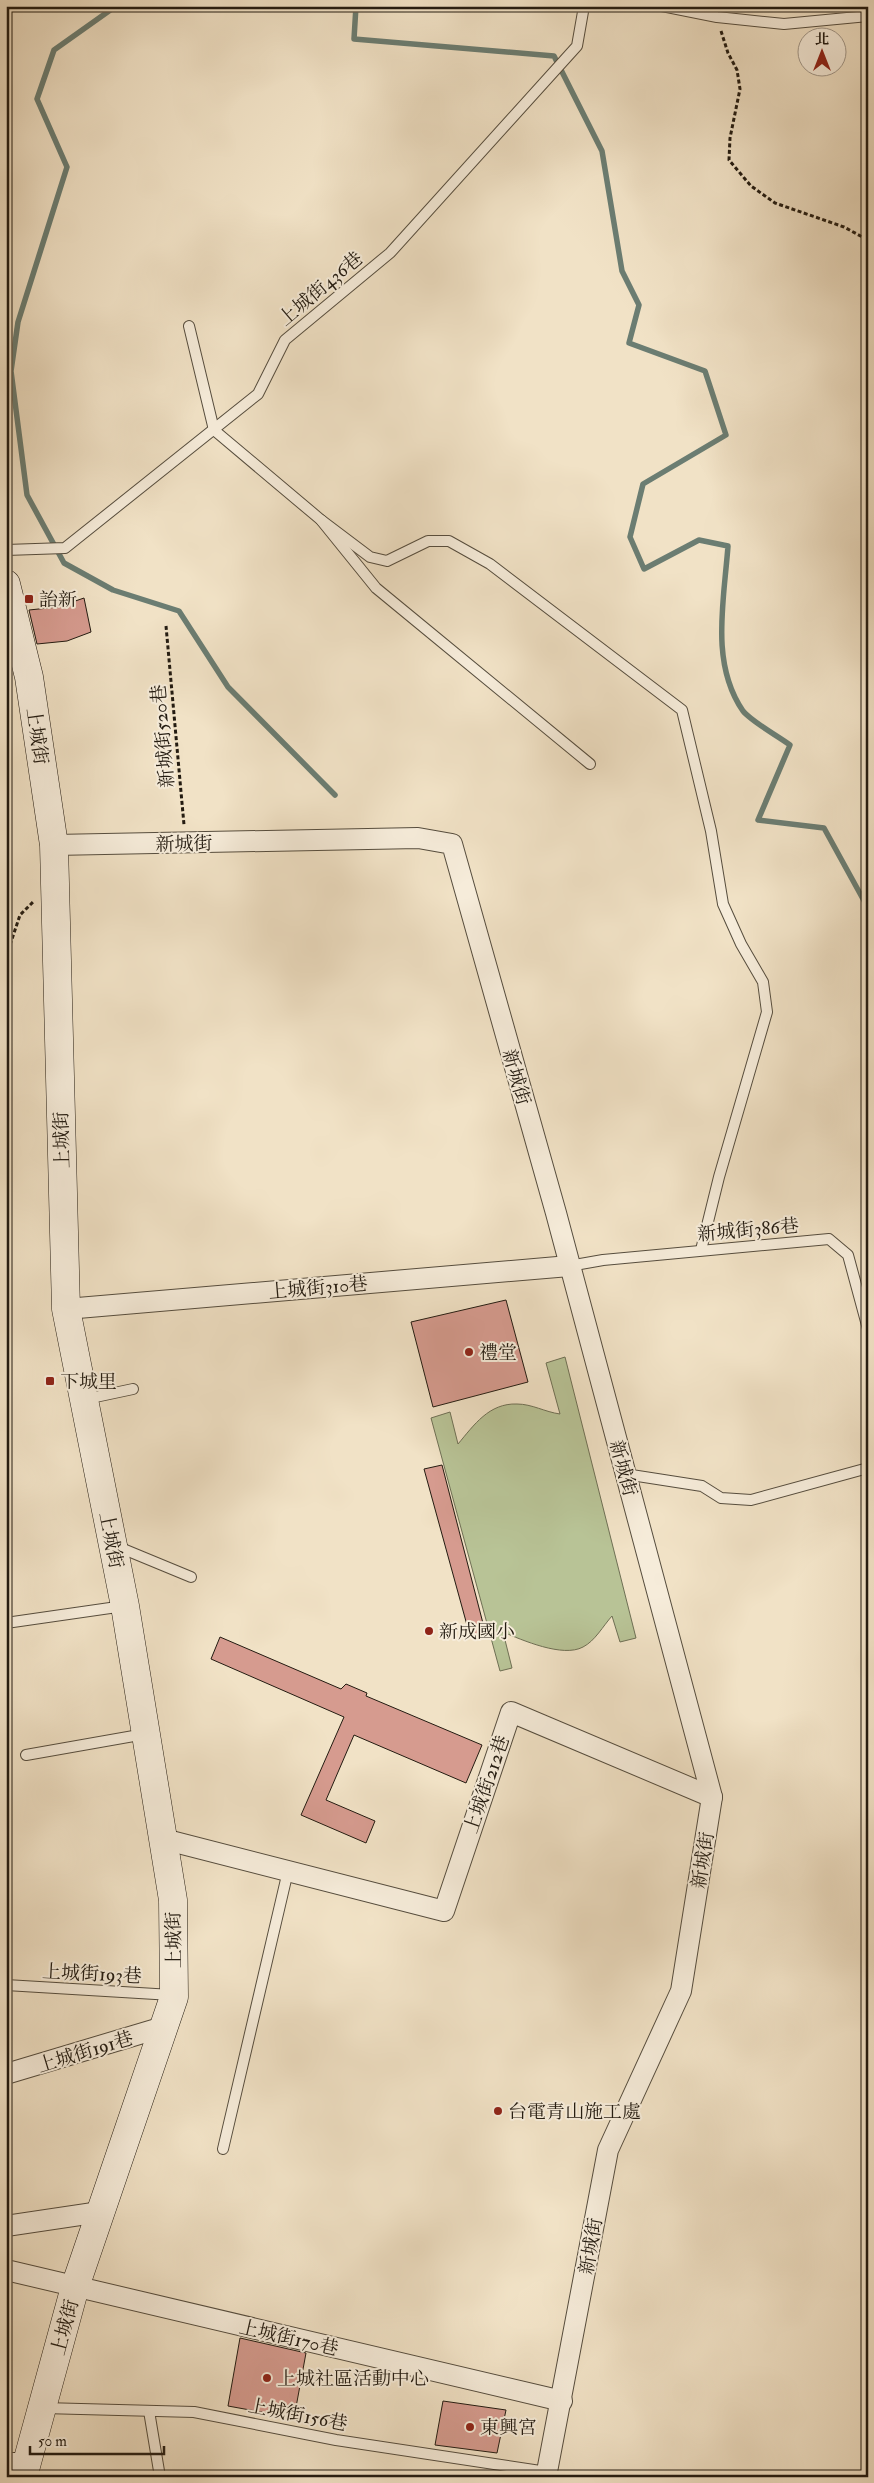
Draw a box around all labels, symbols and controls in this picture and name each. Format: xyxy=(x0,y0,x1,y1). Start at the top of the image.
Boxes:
north arrow xyxy=(796,28,846,78)
text: 北 xyxy=(815,31,829,48)
street label: 上城街436巷 xyxy=(273,246,368,331)
place label: 詒新 xyxy=(39,588,77,612)
marker: 詒新 xyxy=(23,593,35,605)
street label: 新城街520巷 xyxy=(147,683,179,789)
street label: 上城街 xyxy=(21,706,53,766)
street label: 新城街 xyxy=(155,832,213,856)
street label: 新城街 xyxy=(497,1047,535,1108)
street label: 上城街 xyxy=(49,1111,75,1169)
street label: 新城街386巷 xyxy=(696,1214,800,1246)
street label: 上城街310巷 xyxy=(267,1272,369,1304)
place label: 禮堂 xyxy=(479,1341,517,1365)
marker: 禮堂 xyxy=(463,1346,475,1358)
place label: 下城里 xyxy=(60,1370,117,1394)
marker: 下城里 xyxy=(44,1375,56,1387)
street label: 新城街 xyxy=(604,1438,642,1499)
street label: 上城街 xyxy=(94,1510,128,1570)
place label: 新成國小 xyxy=(439,1620,515,1644)
marker: 新成國小 xyxy=(423,1625,435,1637)
street label: 上城街212巷 xyxy=(459,1732,515,1836)
street label: 新城街 xyxy=(687,1830,719,1890)
street label: 上城街 xyxy=(162,1911,186,1969)
street label: 上城街193巷 xyxy=(42,1959,142,1989)
street label: 上城街191巷 xyxy=(34,2026,136,2078)
place label: 台電青山施工處 xyxy=(508,2100,641,2124)
marker: 台電青山施工處 xyxy=(492,2105,504,2117)
street label: 新城街 xyxy=(574,2216,608,2276)
street label: 上城街 xyxy=(46,2297,84,2358)
street label: 上城街170巷 xyxy=(237,2315,341,2361)
place label: 上城社區活動中心 xyxy=(277,2367,429,2391)
marker: 上城社區活動中心 xyxy=(261,2372,273,2384)
street label: 上城街156巷 xyxy=(246,2394,349,2436)
place label: 東興宮 xyxy=(480,2416,537,2440)
marker: 東興宮 xyxy=(464,2421,476,2433)
scale bar xyxy=(30,2423,164,2455)
text: 50 m xyxy=(38,2432,67,2451)

